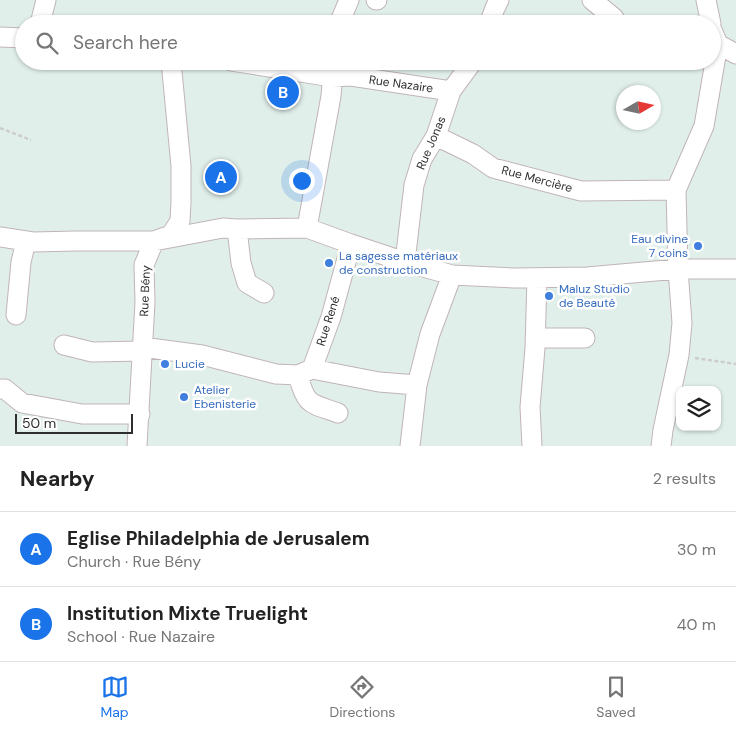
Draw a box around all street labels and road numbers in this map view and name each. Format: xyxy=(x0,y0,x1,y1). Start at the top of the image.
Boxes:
street label: Rue Nazaire xyxy=(368,72,434,96)
street label: Rue Jonas xyxy=(413,114,449,172)
street label: Rue Mercière xyxy=(500,162,574,196)
street label: Rue Bény xyxy=(136,265,154,317)
street label: Rue René xyxy=(312,294,344,348)

